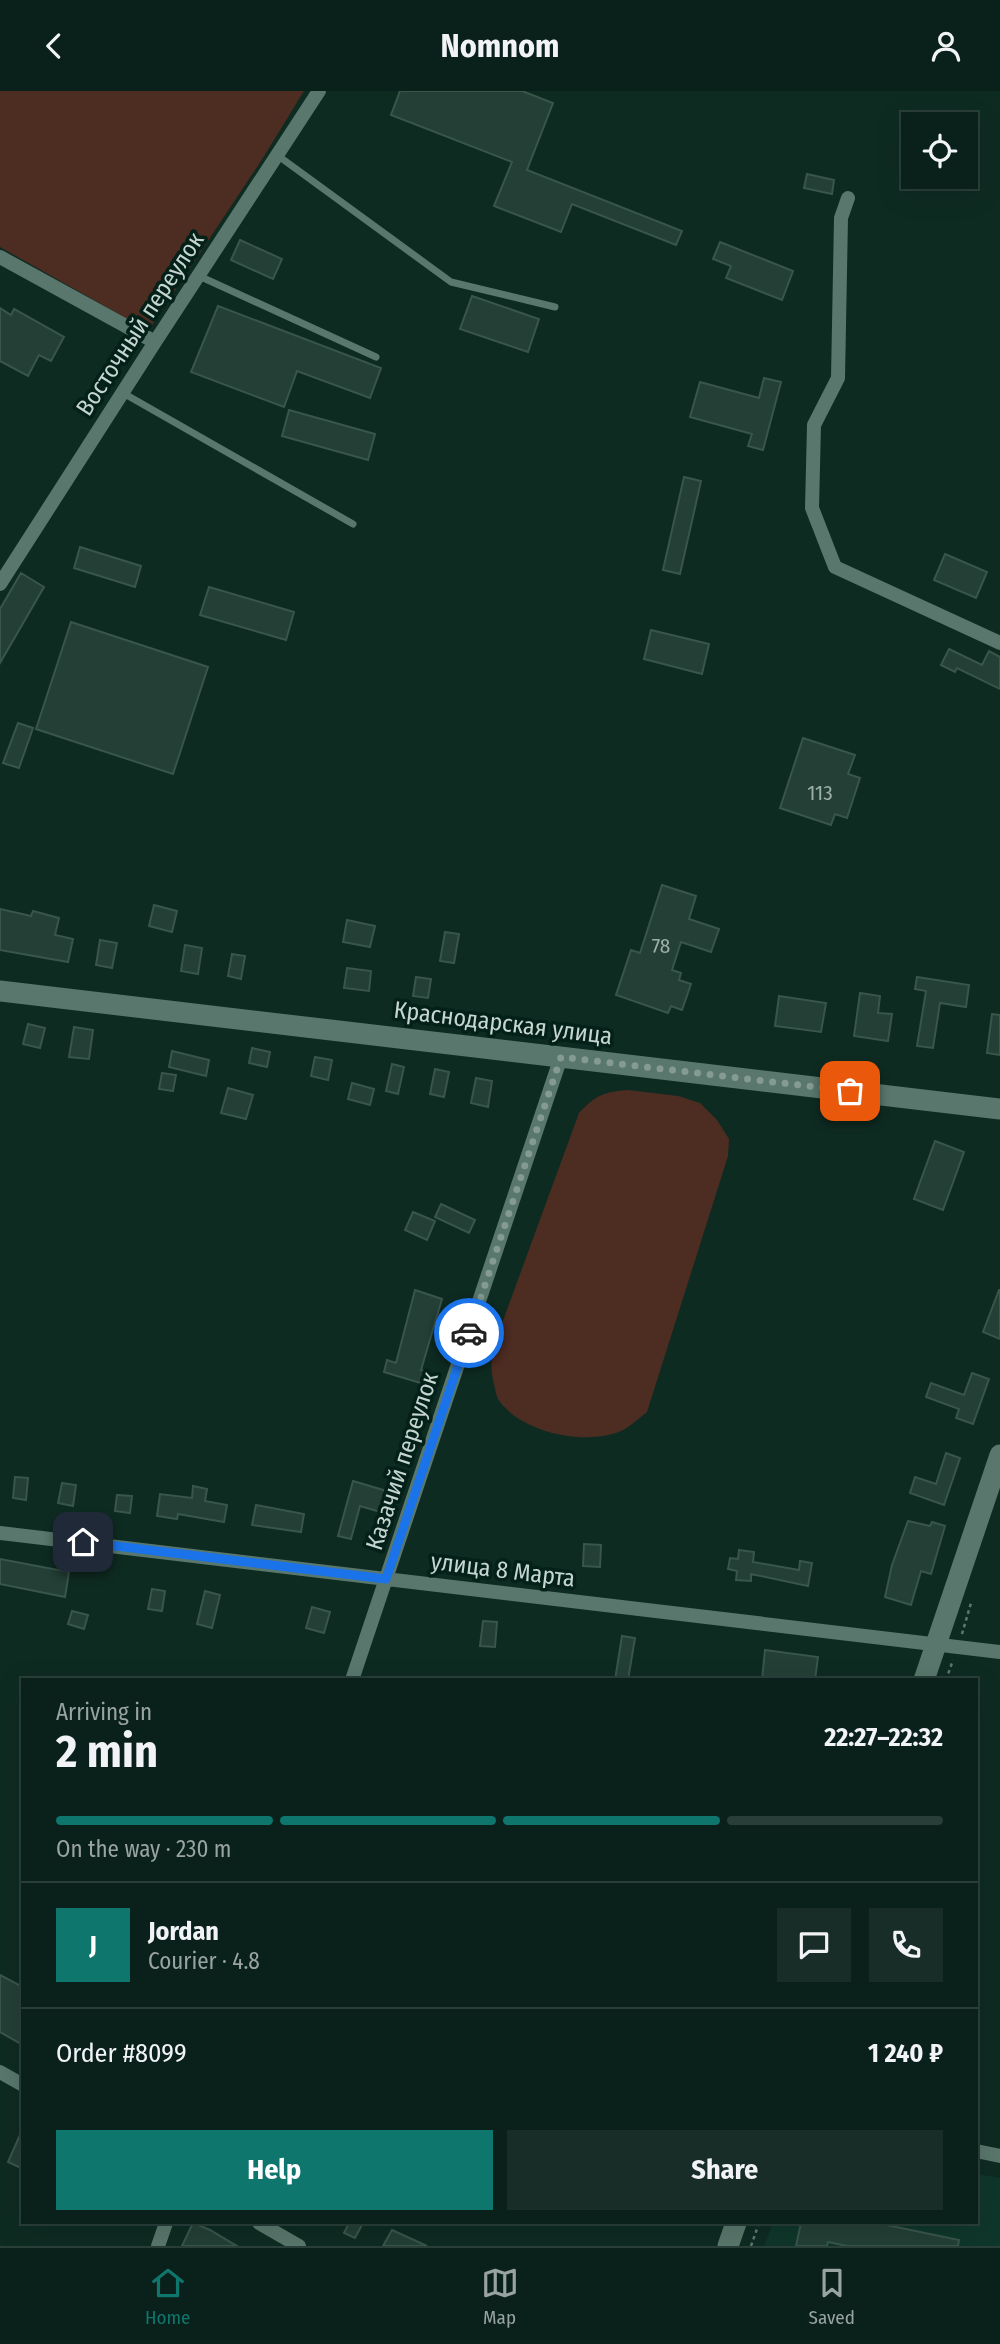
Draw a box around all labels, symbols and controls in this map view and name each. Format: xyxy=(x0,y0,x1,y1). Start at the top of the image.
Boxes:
icon: back xyxy=(35,27,73,65)
text: Nomnom xyxy=(441,27,559,65)
icon: person xyxy=(927,27,965,65)
map controls xyxy=(901,112,978,189)
button: locate xyxy=(901,112,978,189)
street label: Восточный переулок xyxy=(70,227,210,421)
house number: 113 xyxy=(807,780,833,806)
house number: 78 xyxy=(652,933,670,959)
street label: Краснодарская улица xyxy=(392,996,614,1050)
pin xyxy=(820,1061,880,1121)
icon: bag xyxy=(831,1072,869,1110)
courier xyxy=(434,1298,504,1368)
icon: car xyxy=(450,1314,488,1352)
street label: Казачий переулок xyxy=(360,1368,444,1554)
pin xyxy=(53,1512,113,1572)
icon: home xyxy=(64,1523,102,1561)
street label: улица 8 Марта xyxy=(429,1547,577,1593)
text: Arriving in xyxy=(56,1698,152,1726)
text: 22:27–22:32 xyxy=(824,1722,943,1753)
text: 2 min xyxy=(56,1724,158,1779)
text: On the way · 230 m xyxy=(56,1835,232,1863)
button: chat xyxy=(777,1908,851,1982)
button: phone xyxy=(869,1908,943,1982)
text: Jordan xyxy=(148,1916,219,1947)
text: J xyxy=(89,1930,97,1961)
text: Courier · 4.8 xyxy=(148,1947,260,1975)
text: Order #8099 xyxy=(56,2038,187,2069)
text: 1 240 ₽ xyxy=(868,2038,943,2069)
button: Help xyxy=(56,2130,493,2210)
button: Share xyxy=(507,2130,943,2210)
tab: Home xyxy=(145,2264,191,2329)
tab: Map xyxy=(481,2264,519,2329)
tab: Saved xyxy=(809,2264,855,2329)

